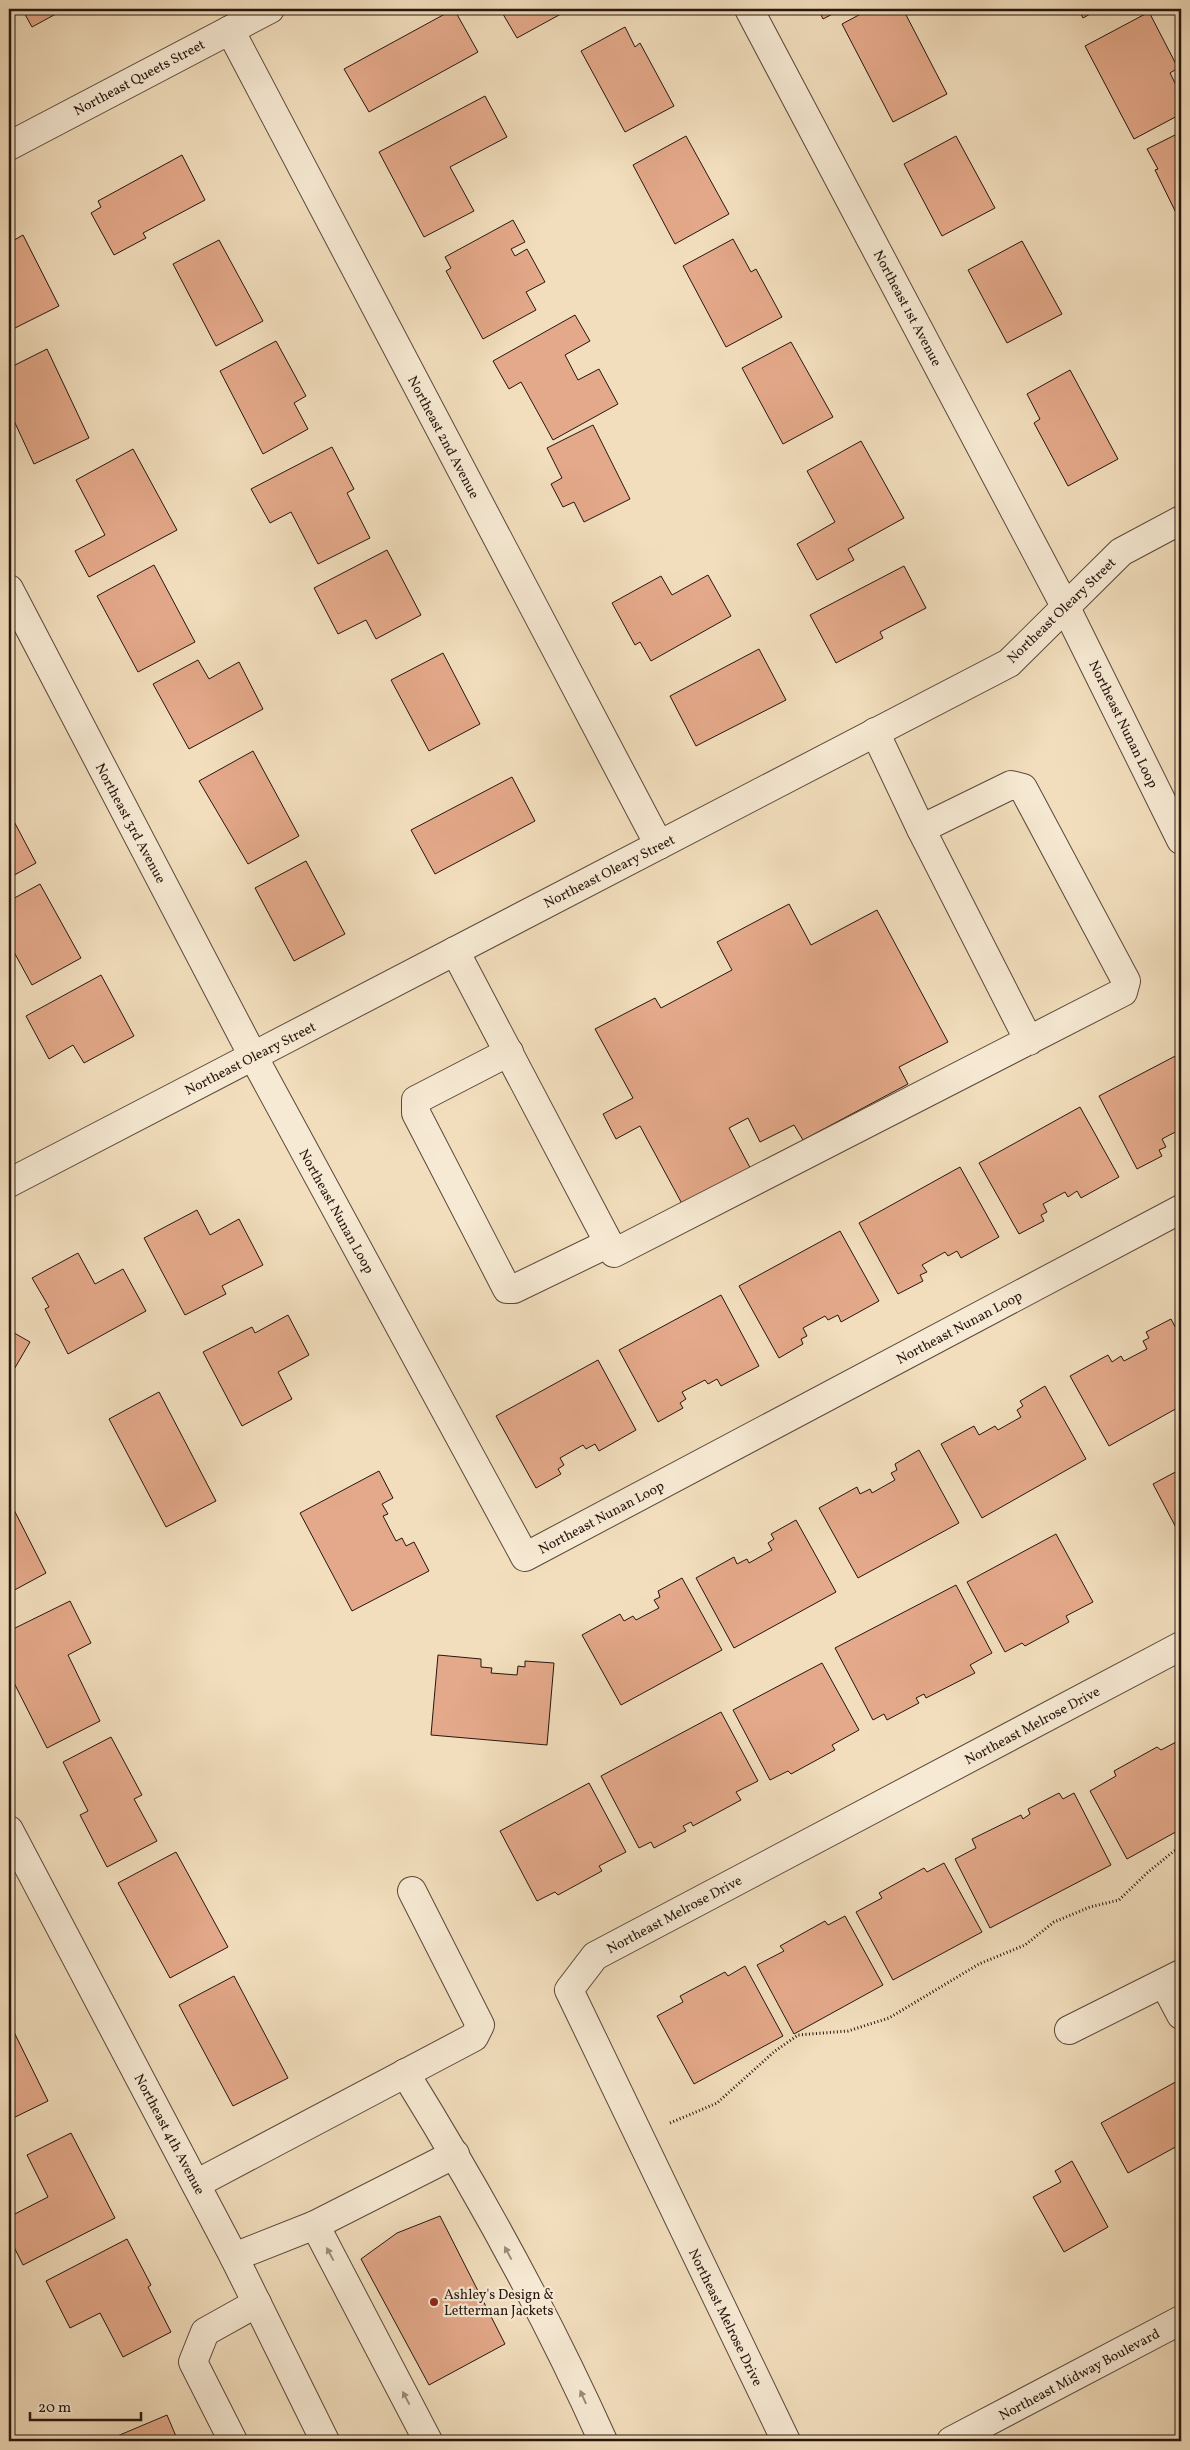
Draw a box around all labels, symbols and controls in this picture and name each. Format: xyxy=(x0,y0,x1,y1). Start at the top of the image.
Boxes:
street label: Northeast Queets Street xyxy=(71,36,209,121)
street label: Northeast 1st Avenue xyxy=(868,247,946,371)
street label: Northeast 2nd Avenue xyxy=(402,373,483,503)
street label: Northeast Oleary Street xyxy=(1003,554,1121,668)
street label: Northeast Nunan Loop xyxy=(1083,658,1162,792)
street label: Northeast 3rd Avenue xyxy=(90,760,170,888)
street label: Northeast Oleary Street xyxy=(541,831,679,914)
street label: Northeast Oleary Street xyxy=(182,1018,320,1101)
street label: Northeast Nunan Loop xyxy=(293,1146,378,1277)
street label: Northeast Nunan Loop xyxy=(894,1287,1026,1370)
street label: Northeast Nunan Loop xyxy=(536,1477,668,1560)
street label: Northeast Melrose Drive xyxy=(962,1682,1104,1770)
street label: Northeast Melrose Drive xyxy=(604,1871,746,1959)
street label: Northeast 4th Avenue xyxy=(129,2071,209,2199)
one-way arrow xyxy=(504,2245,512,2260)
street label: Northeast Melrose Drive xyxy=(683,2246,766,2390)
one-way arrow xyxy=(326,2247,334,2261)
place label: Ashley's Design & Letterman Jackets xyxy=(444,2286,554,2321)
marker: Ashley's Design & Letterman Jackets xyxy=(428,2296,440,2308)
street label: Northeast Midway Boulevard xyxy=(996,2325,1164,2426)
scale bar xyxy=(30,2390,141,2422)
one-way arrow xyxy=(578,2390,586,2404)
one-way arrow xyxy=(401,2391,410,2405)
text: 20 m xyxy=(38,2398,71,2419)

